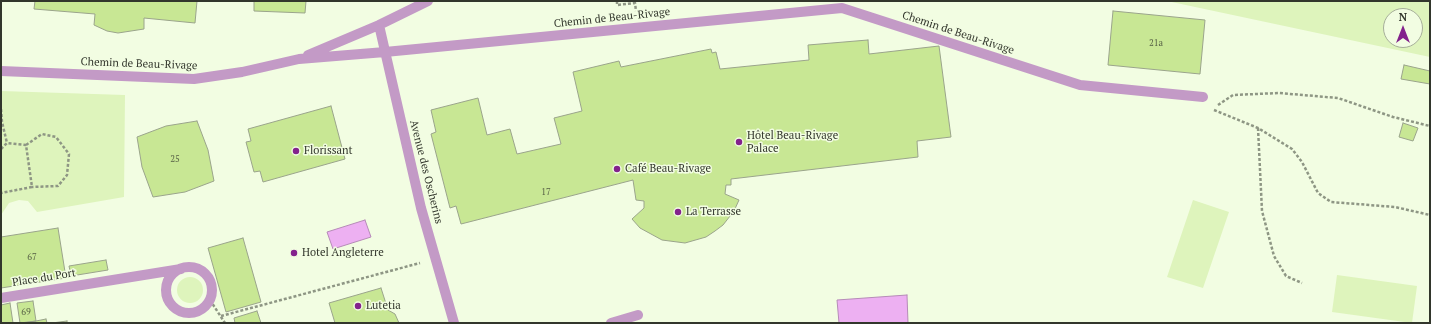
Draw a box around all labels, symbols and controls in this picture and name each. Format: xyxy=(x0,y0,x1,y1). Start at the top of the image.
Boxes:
street label: Chemin de Beau-Rivage xyxy=(553,5,671,31)
north arrow xyxy=(1383,8,1423,48)
street label: Chemin de Beau-Rivage xyxy=(900,9,1016,57)
text: N xyxy=(1399,10,1407,24)
house number: 21a xyxy=(1149,38,1163,48)
street label: Chemin de Beau-Rivage xyxy=(80,55,198,73)
street label: Avenue des Oscherins xyxy=(407,119,445,225)
place label: Hôtel Beau-Rivage Palace xyxy=(747,129,838,155)
marker: Hôtel Beau-Rivage Palace xyxy=(734,137,744,147)
place label: Florissant xyxy=(304,144,353,158)
marker: Florissant xyxy=(291,146,301,156)
house number: 25 xyxy=(170,154,180,164)
place label: Café Beau-Rivage xyxy=(625,162,711,176)
marker: Café Beau-Rivage xyxy=(612,164,622,174)
house number: 17 xyxy=(541,187,551,197)
place label: La Terrasse xyxy=(686,205,741,219)
marker: La Terrasse xyxy=(673,207,683,217)
place label: Hotel Angleterre xyxy=(302,246,384,260)
marker: Hotel Angleterre xyxy=(289,248,299,258)
house number: 67 xyxy=(27,252,37,262)
street label: Place du Port xyxy=(11,266,77,290)
place label: Lutetia xyxy=(366,299,401,313)
marker: Lutetia xyxy=(353,301,363,311)
house number: 69 xyxy=(21,307,31,317)

